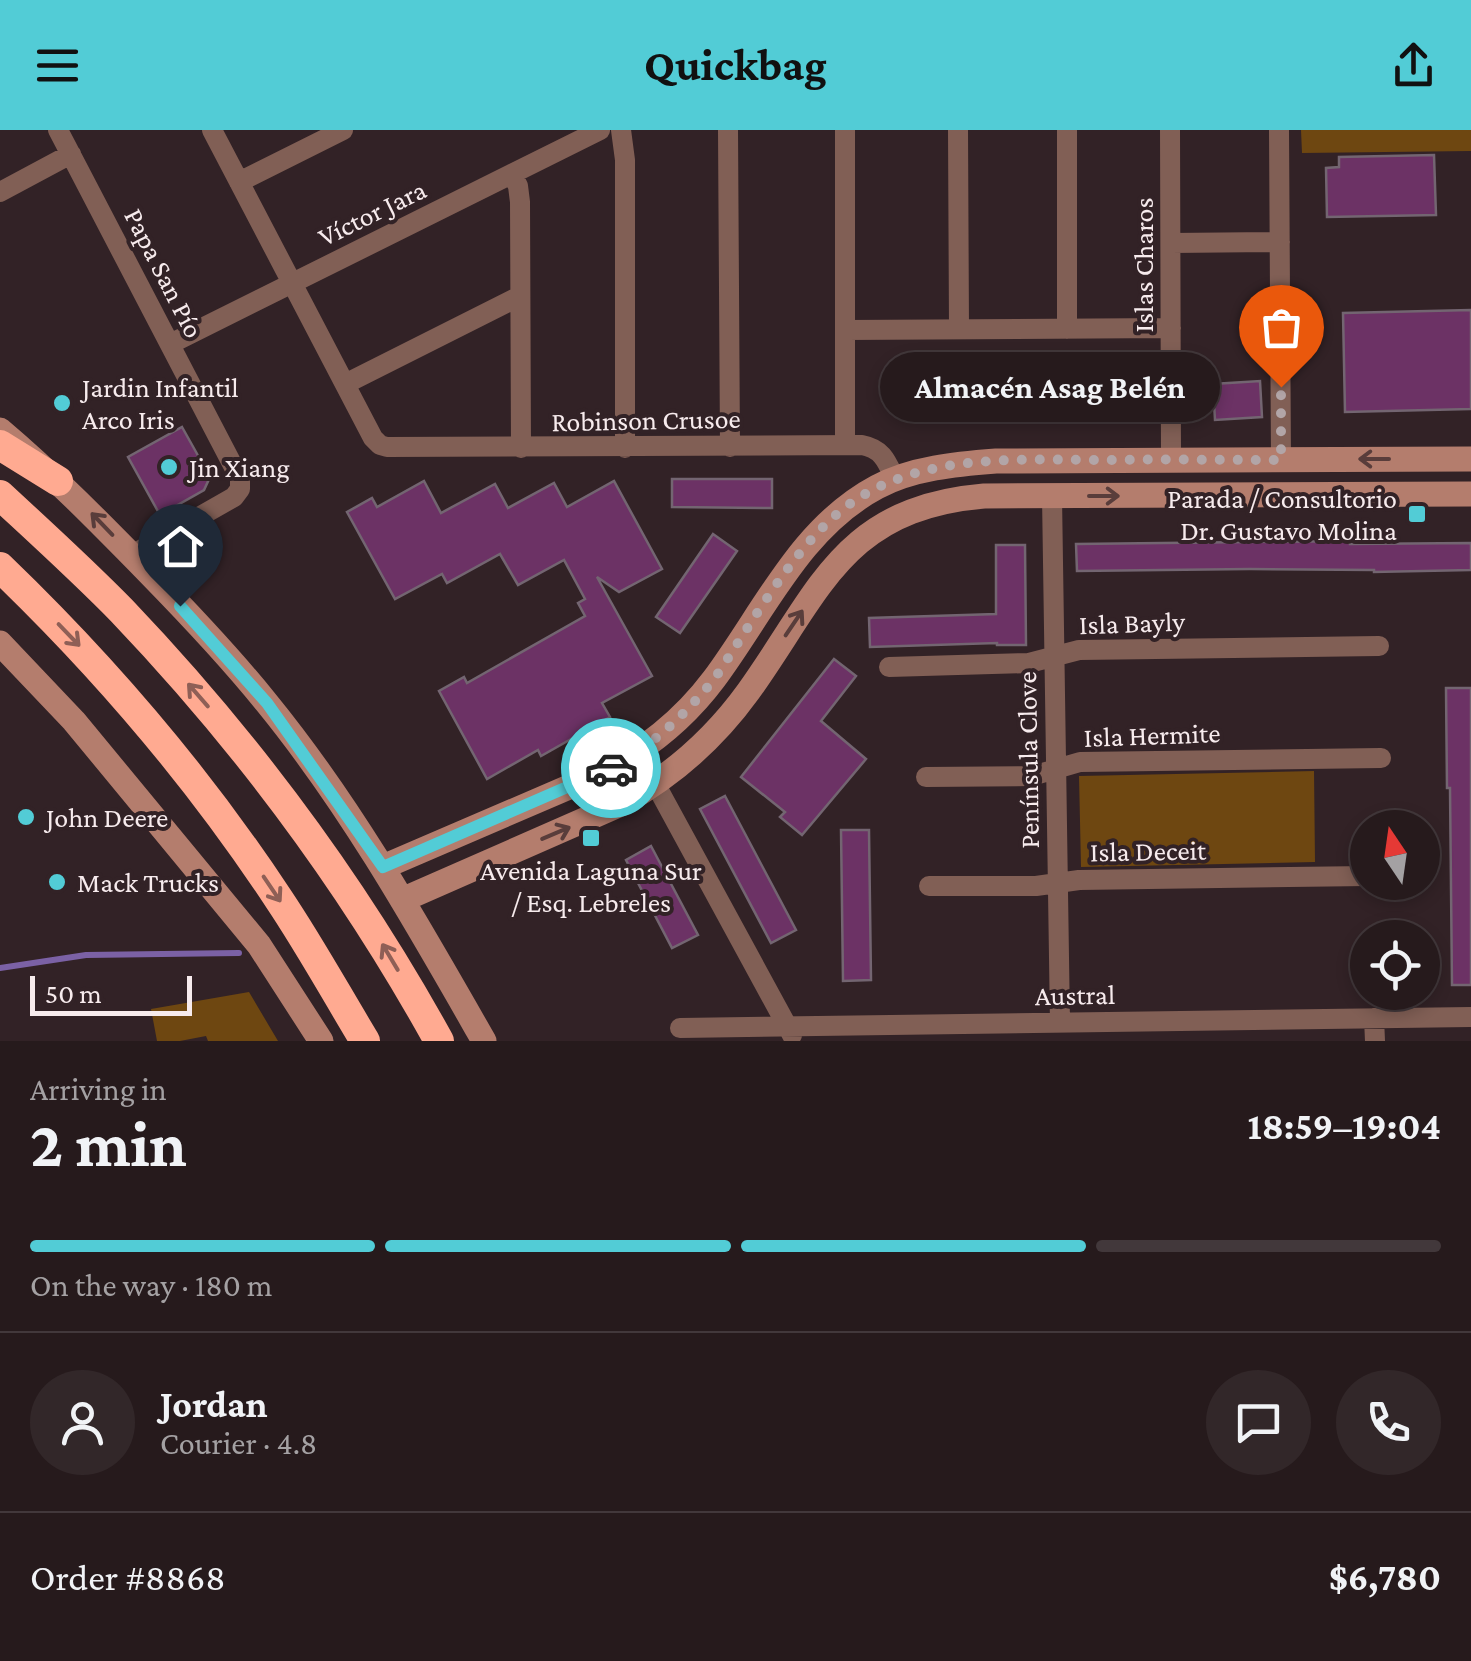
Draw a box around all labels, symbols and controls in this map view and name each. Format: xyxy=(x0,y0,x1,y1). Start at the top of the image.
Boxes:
icon: menu xyxy=(30,38,85,93)
icon: share xyxy=(1386,38,1441,93)
text: Quickbag xyxy=(644,40,827,90)
street label: Víctor Jara xyxy=(313,174,431,252)
street label: Islas Charos xyxy=(1128,198,1159,332)
street label: Papa San Pío xyxy=(118,203,210,343)
pin xyxy=(1239,285,1324,388)
icon: bag xyxy=(1254,300,1309,355)
callout: Almacén Asag Belén xyxy=(881,352,1221,422)
text: Almacén Asag Belén xyxy=(915,369,1185,405)
place label: Jardin Infantil Arco Iris xyxy=(79,372,239,435)
marker: Jardin Infantil Arco Iris xyxy=(51,392,73,414)
street label: Robinson Crusoe xyxy=(551,403,741,437)
one-way arrow xyxy=(1358,450,1390,468)
place label: Jin Xiang xyxy=(186,452,290,483)
marker: Jin Xiang xyxy=(158,456,180,478)
place label: Parada / Consultorio Dr. Gustavo Molina xyxy=(1167,483,1397,546)
one-way arrow xyxy=(1088,486,1120,506)
marker: Parada / Consultorio Dr. Gustavo Molina xyxy=(1406,503,1428,525)
pin xyxy=(138,504,223,607)
one-way arrow xyxy=(90,513,114,537)
icon: home xyxy=(153,519,208,574)
street label: Isla Bayly xyxy=(1078,606,1187,640)
one-way arrow xyxy=(784,610,804,637)
one-way arrow xyxy=(57,623,81,647)
street label: Península Clove xyxy=(1011,671,1045,849)
one-way arrow xyxy=(186,683,209,708)
street label: Isla Hermite xyxy=(1083,717,1221,753)
courier xyxy=(561,718,661,818)
icon: car xyxy=(584,741,639,796)
place label: John Deere xyxy=(43,802,168,833)
marker: John Deere xyxy=(15,806,37,828)
north arrow xyxy=(1350,810,1440,900)
map controls xyxy=(1350,810,1440,1010)
one-way arrow xyxy=(540,823,571,841)
marker: Avenida Laguna Sur / Esq. Lebreles xyxy=(580,827,602,849)
street label: Isla Deceit xyxy=(1090,834,1207,868)
place label: Avenida Laguna Sur / Esq. Lebreles xyxy=(480,855,702,918)
place label: Mack Trucks xyxy=(77,867,219,898)
marker: Mack Trucks xyxy=(46,871,68,893)
one-way arrow xyxy=(261,874,282,902)
button: locate xyxy=(1350,920,1440,1010)
one-way arrow xyxy=(380,943,400,972)
scale bar xyxy=(30,971,192,1016)
text: 50 m xyxy=(45,978,102,1009)
street label: Austral xyxy=(1034,979,1116,1011)
text: Arriving in xyxy=(30,1071,167,1107)
text: 18:59–19:04 xyxy=(1247,1105,1441,1147)
text: 2 min xyxy=(30,1108,187,1180)
text: On the way · 180 m xyxy=(30,1267,273,1303)
button: person xyxy=(30,1370,135,1475)
button: chat xyxy=(1206,1370,1311,1475)
button: phone xyxy=(1336,1370,1441,1475)
text: Jordan xyxy=(160,1383,268,1425)
text: Courier · 4.8 xyxy=(160,1425,317,1461)
text: Order #8868 xyxy=(30,1556,226,1598)
text: $6,780 xyxy=(1329,1556,1441,1598)

